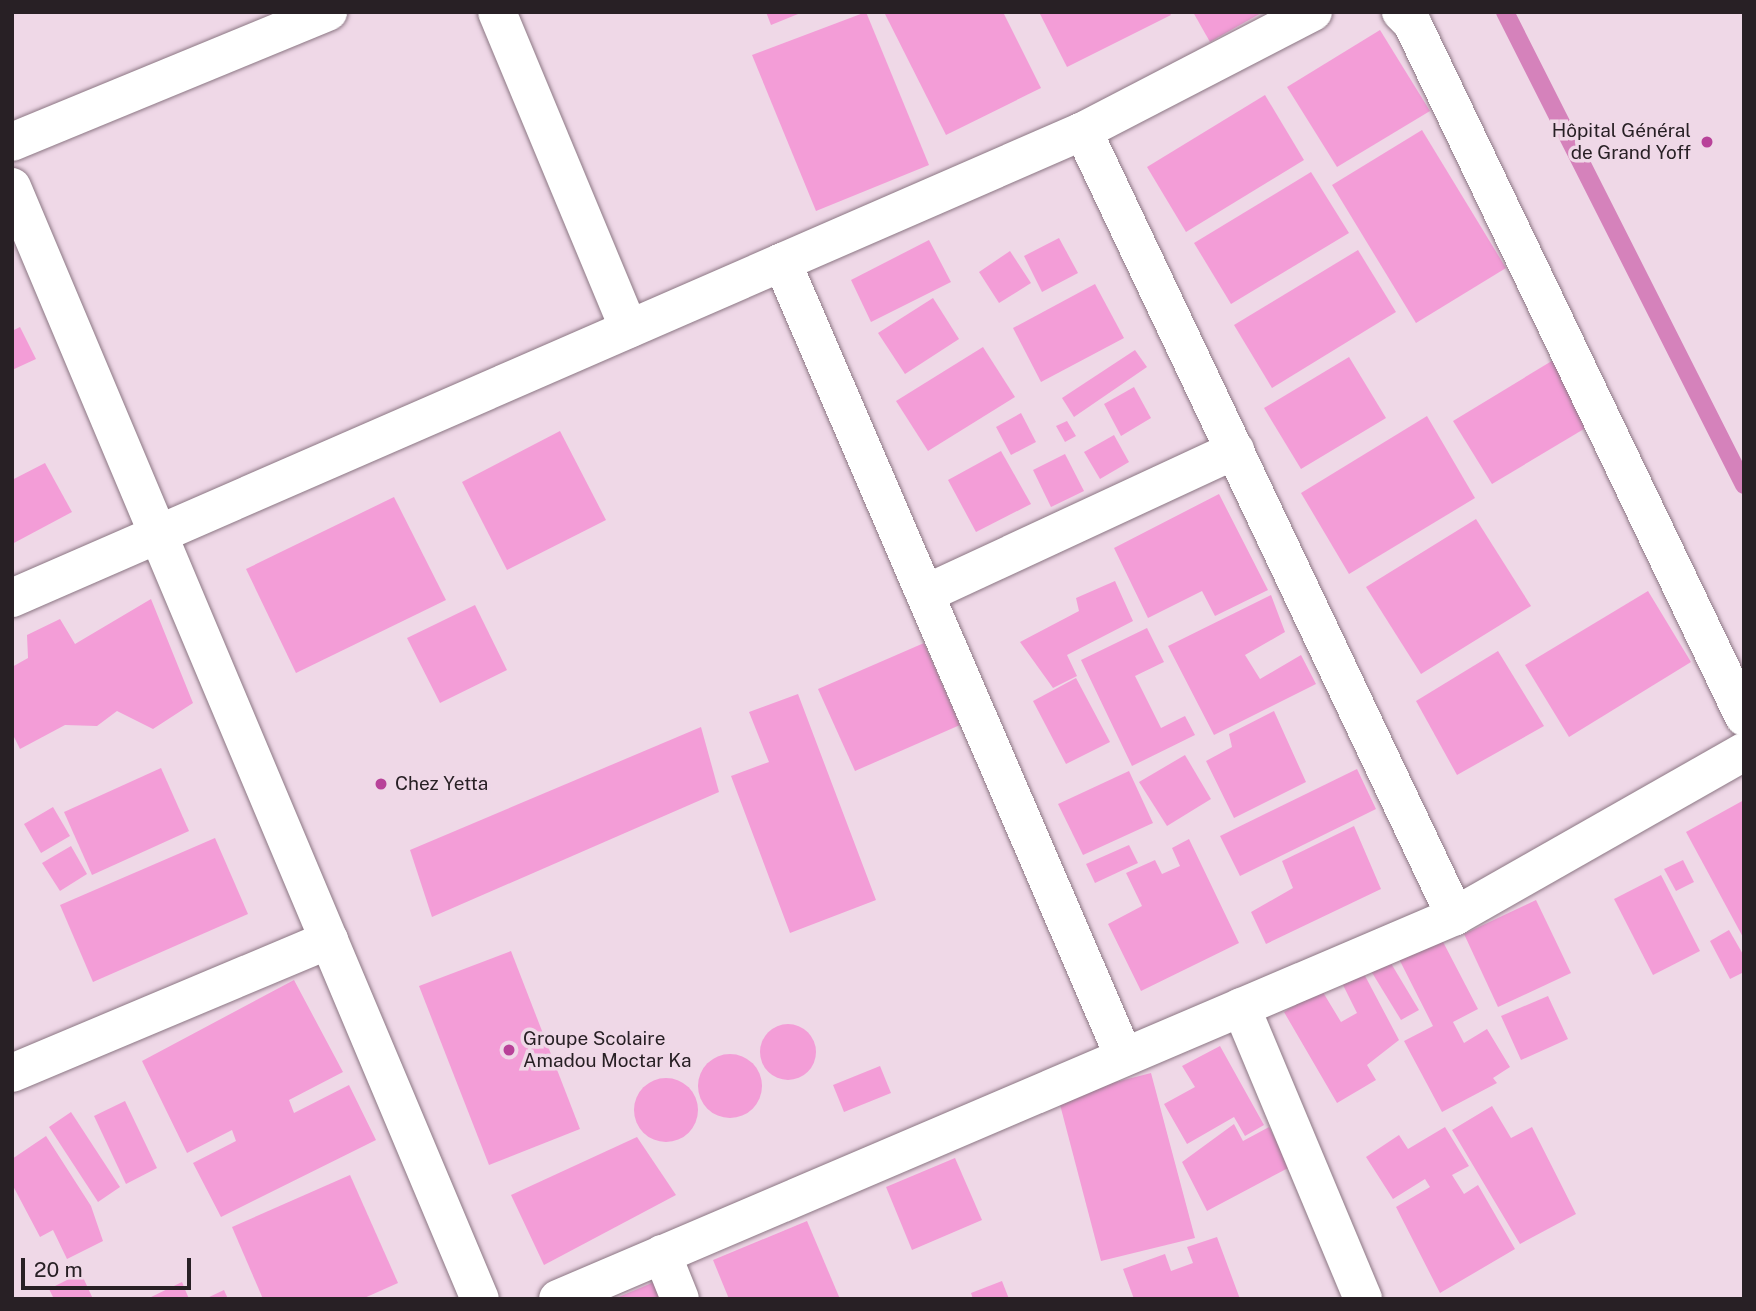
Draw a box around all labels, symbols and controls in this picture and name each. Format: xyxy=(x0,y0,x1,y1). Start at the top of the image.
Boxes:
place label: Hôpital Général de Grand Yoff xyxy=(1552,120,1691,164)
marker: Hôpital Général de Grand Yoff xyxy=(1697,132,1717,152)
place label: Chez Yetta xyxy=(395,773,488,795)
marker: Chez Yetta xyxy=(373,776,389,792)
place label: Groupe Scolaire Amadou Moctar Ka xyxy=(523,1028,692,1072)
marker: Groupe Scolaire Amadou Moctar Ka xyxy=(501,1042,517,1058)
scale bar xyxy=(24,1244,194,1288)
text: 20 m xyxy=(34,1257,83,1282)

